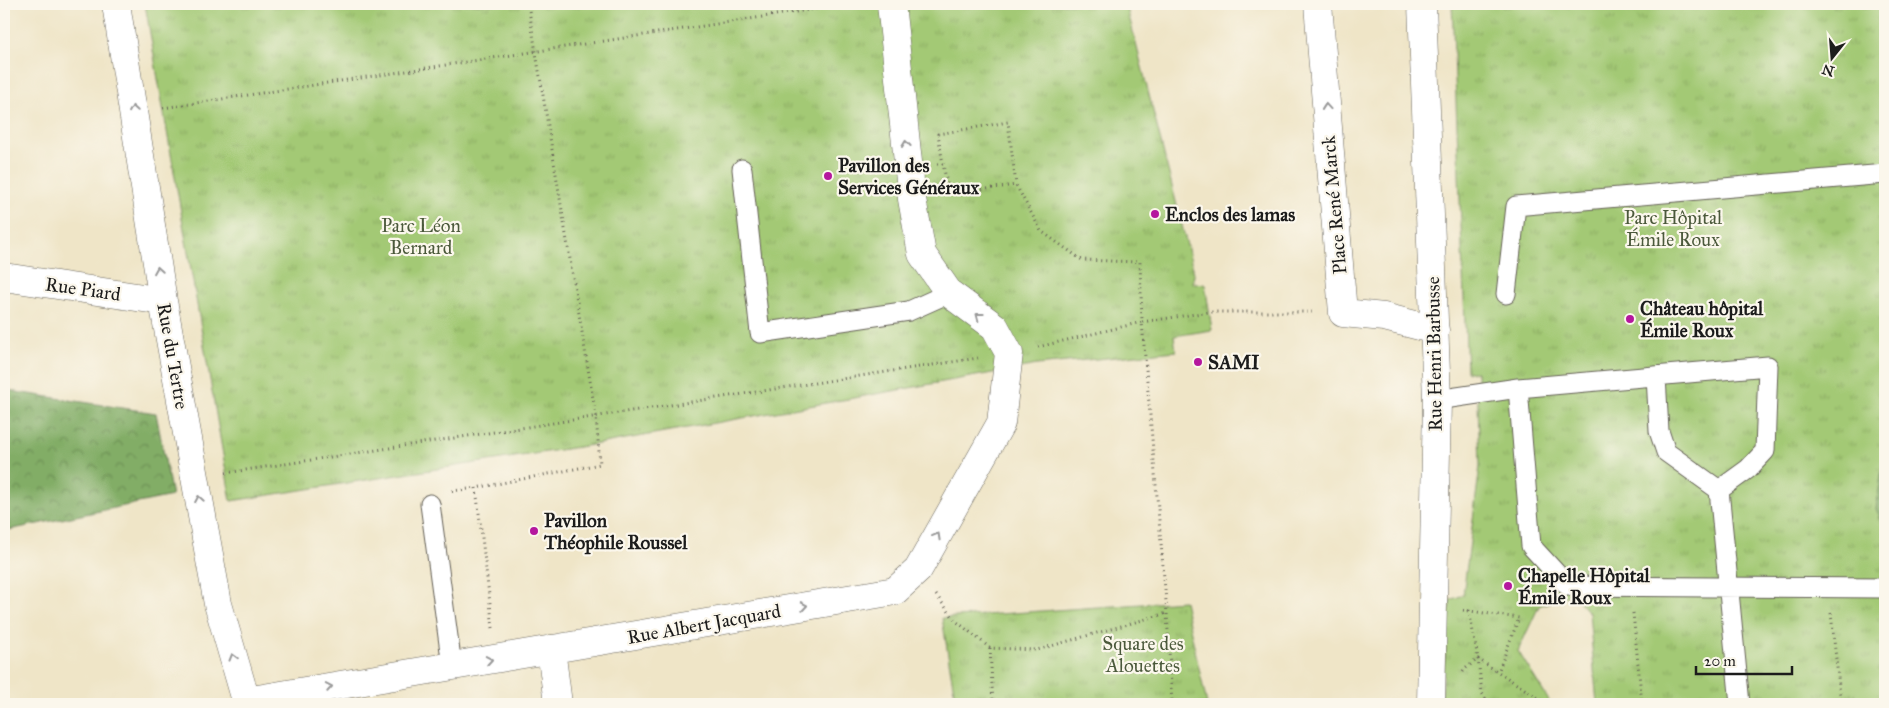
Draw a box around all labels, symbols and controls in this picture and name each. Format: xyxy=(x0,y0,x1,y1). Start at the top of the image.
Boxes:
north arrow xyxy=(1806,32,1856,82)
text: N xyxy=(1820,60,1837,80)
one-way arrow xyxy=(1321,103,1332,111)
one-way arrow xyxy=(128,105,138,114)
street label: Place René Marck xyxy=(1316,135,1352,275)
one-way arrow xyxy=(901,139,912,147)
place label: Pavillon des Services Généraux xyxy=(838,154,980,199)
marker: Pavillon des Services Généraux xyxy=(822,170,834,182)
place label: Enclos des lamas xyxy=(1165,203,1295,226)
park label: Parc Hôpital Émile Roux xyxy=(1624,206,1723,251)
marker: Enclos des lamas xyxy=(1149,208,1161,220)
park label: Parc Léon Bernard xyxy=(381,214,461,259)
one-way arrow xyxy=(153,266,164,274)
street label: Rue Piard xyxy=(44,272,123,306)
street label: Rue Henri Barbusse xyxy=(1421,276,1447,432)
place label: Château hôpital Émile Roux xyxy=(1640,297,1764,342)
street label: Rue du Tertre xyxy=(152,301,194,411)
one-way arrow xyxy=(975,313,985,322)
marker: Château hôpital Émile Roux xyxy=(1624,313,1636,325)
place label: SAMI xyxy=(1208,351,1259,374)
marker: SAMI xyxy=(1192,356,1204,368)
one-way arrow xyxy=(194,494,204,503)
place label: Pavillon Théophile Roussel xyxy=(543,509,688,555)
marker: Pavillon Théophile Roussel xyxy=(528,525,540,537)
one-way arrow xyxy=(931,532,941,541)
place label: Chapelle Hôpital Émile Roux xyxy=(1518,564,1650,609)
marker: Chapelle Hôpital Émile Roux xyxy=(1502,580,1514,592)
street label: Rue Albert Jacquard xyxy=(625,599,783,650)
one-way arrow xyxy=(800,602,809,612)
park label: Square des Alouettes xyxy=(1102,632,1184,677)
scale bar xyxy=(1696,643,1793,675)
text: 20 m xyxy=(1704,652,1736,670)
one-way arrow xyxy=(229,654,239,662)
one-way arrow xyxy=(484,655,493,665)
one-way arrow xyxy=(324,683,333,693)

